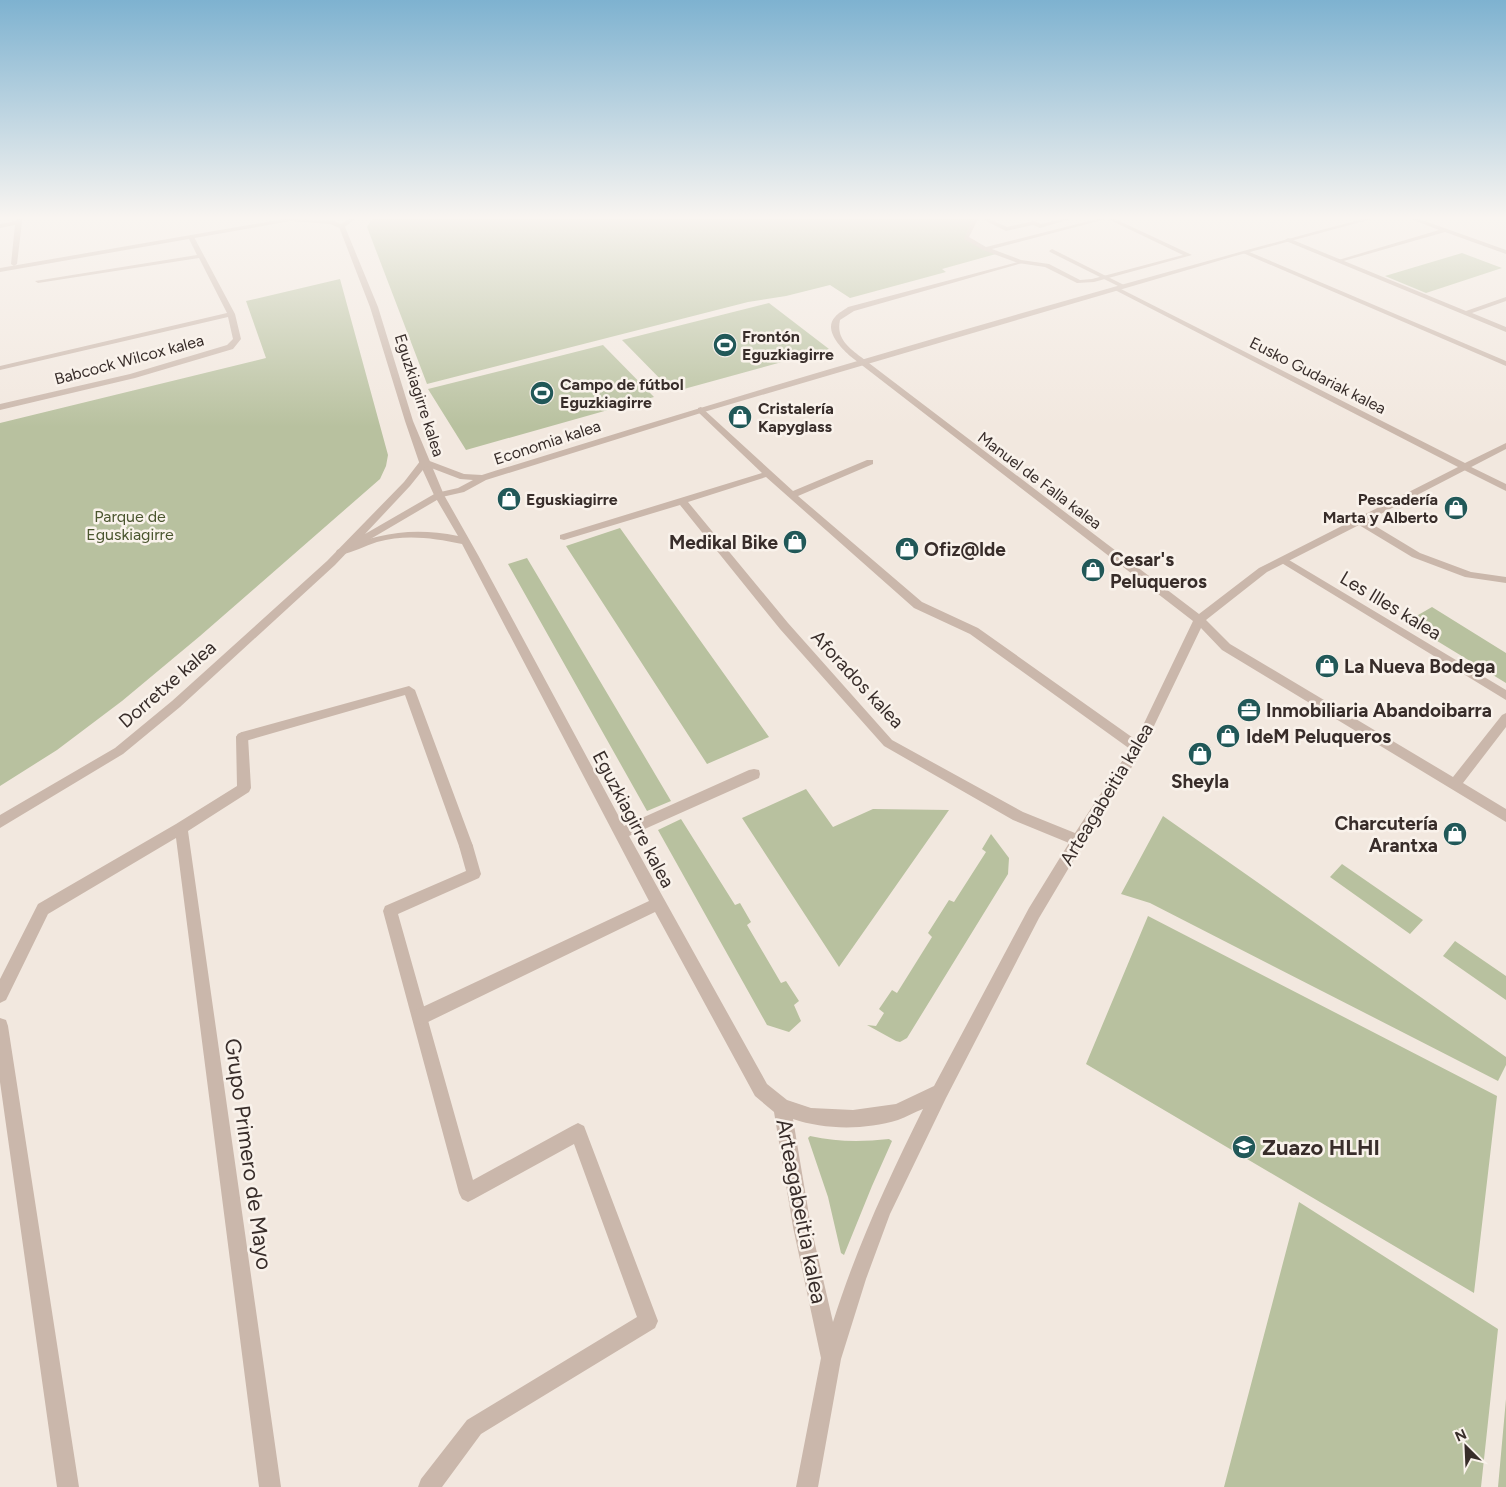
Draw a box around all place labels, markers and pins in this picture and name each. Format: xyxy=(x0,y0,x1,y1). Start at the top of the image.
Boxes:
place label: Frontón Eguzkiagirre xyxy=(742,327,834,364)
sports icon: Frontón Eguzkiagirre xyxy=(712,332,738,358)
place label: Campo de fútbol Eguzkiagirre xyxy=(560,375,684,412)
sports icon: Campo de fútbol Eguzkiagirre xyxy=(529,380,555,406)
place label: Cristalería Kapyglass xyxy=(758,399,834,436)
shop icon: Cristalería Kapyglass xyxy=(727,404,753,430)
shop icon: Eguskiagirre xyxy=(496,486,522,512)
place label: Eguskiagirre xyxy=(526,490,618,509)
place label: Pescadería Marta y Alberto xyxy=(1323,490,1438,527)
shop icon: Pescadería Marta y Alberto xyxy=(1443,495,1469,521)
shop icon: Medikal Bike xyxy=(782,529,808,555)
place label: Medikal Bike xyxy=(669,531,778,554)
shop icon: Ofiz@lde xyxy=(894,536,920,562)
place label: Ofiz@lde xyxy=(924,538,1006,561)
place label: Cesar's Peluqueros xyxy=(1110,548,1207,593)
shop icon: Cesar's Peluqueros xyxy=(1080,557,1106,583)
shop icon: La Nueva Bodega xyxy=(1314,653,1340,679)
place label: La Nueva Bodega xyxy=(1344,655,1495,678)
office icon: Inmobiliaria Abandoibarra xyxy=(1236,697,1262,723)
place label: Inmobiliaria Abandoibarra xyxy=(1266,699,1492,722)
shop icon: IdeM Peluqueros xyxy=(1215,723,1241,749)
place label: IdeM Peluqueros xyxy=(1246,725,1391,748)
shop icon: Sheyla xyxy=(1187,741,1213,767)
place label: Sheyla xyxy=(1171,770,1229,793)
place label: Charcutería Arantxa xyxy=(1335,812,1438,857)
shop icon: Charcutería Arantxa xyxy=(1442,821,1468,847)
school or university icon: Zuazo HLHI xyxy=(1231,1134,1257,1160)
place label: Zuazo HLHI xyxy=(1262,1134,1380,1161)

